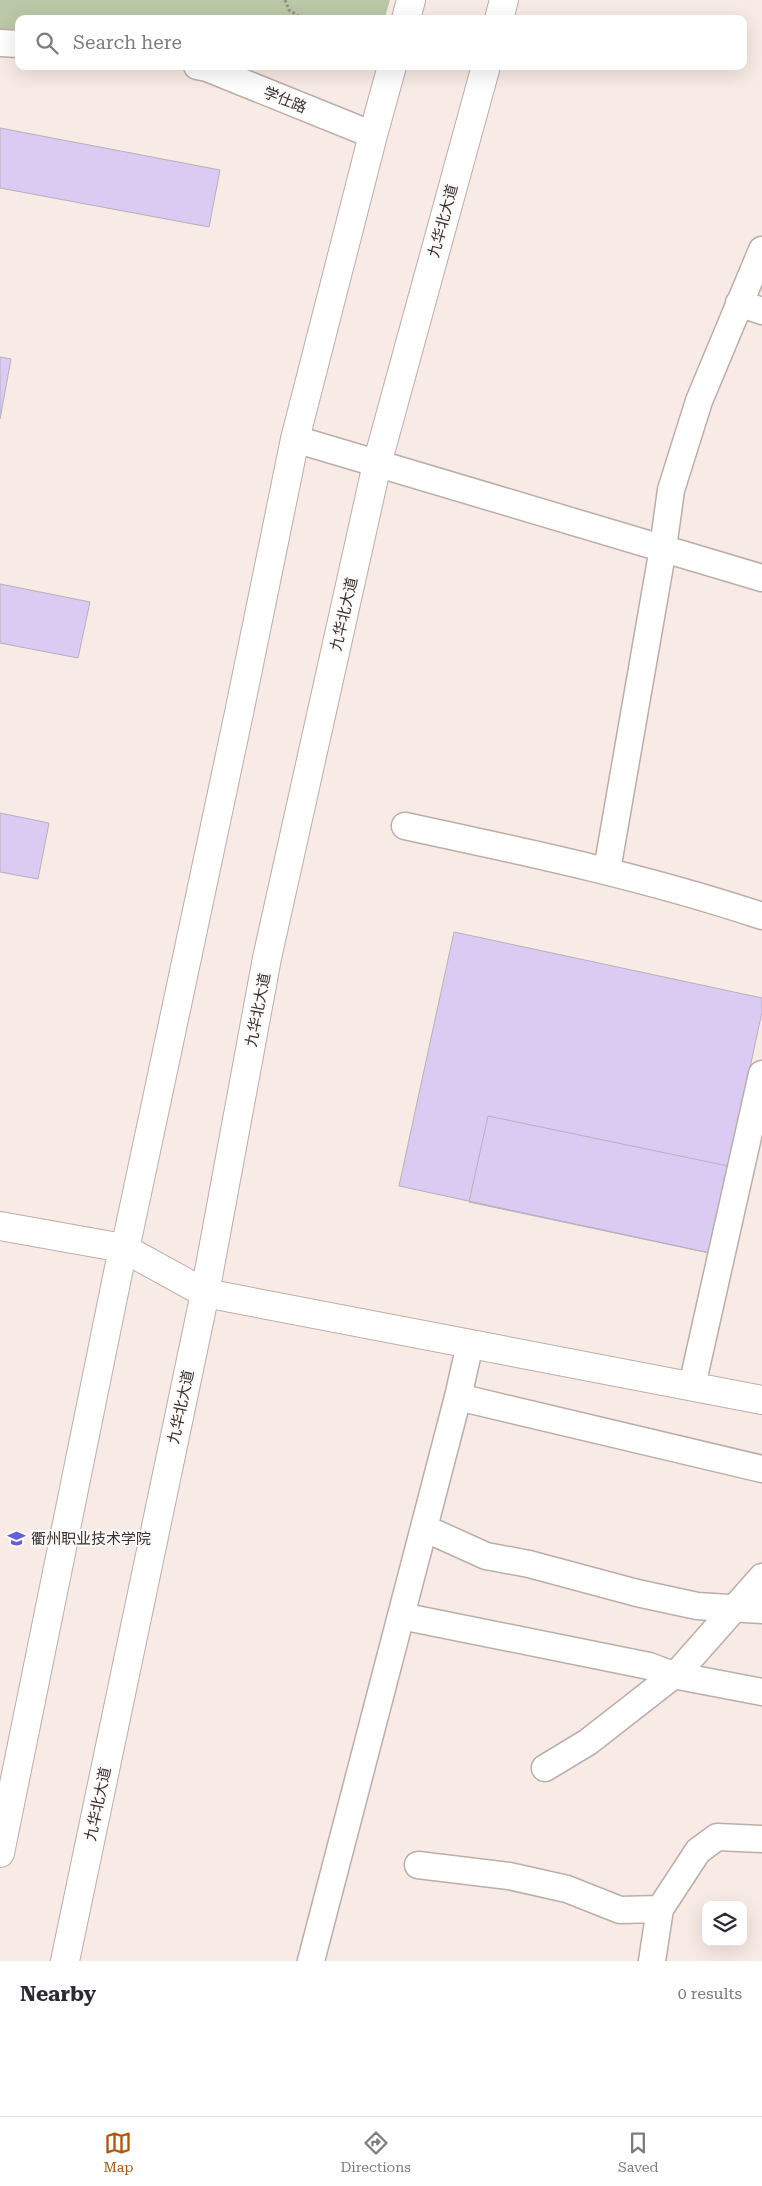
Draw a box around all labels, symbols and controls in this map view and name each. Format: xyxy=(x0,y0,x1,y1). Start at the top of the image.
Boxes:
search box xyxy=(15,15,747,70)
icon: search xyxy=(33,29,61,57)
text: Search here xyxy=(73,31,182,54)
street label: 学仕路 xyxy=(261,83,309,117)
street label: 九华北大道 xyxy=(425,182,461,260)
street label: 九华北大道 xyxy=(327,575,361,653)
street label: 九华北大道 xyxy=(242,971,274,1049)
street label: 九华北大道 xyxy=(164,1368,198,1446)
school or university icon: 衢州职业技术学院 xyxy=(7,1529,27,1549)
place label: 衢州职业技术学院 xyxy=(31,1530,151,1548)
street label: 九华北大道 xyxy=(81,1765,115,1843)
map controls xyxy=(702,1901,747,1946)
button: layers xyxy=(702,1901,747,1946)
text: Nearby xyxy=(20,1982,96,2006)
text: 0 results xyxy=(678,1984,742,2003)
tab: Map xyxy=(104,2129,133,2175)
tab: Directions xyxy=(340,2129,411,2175)
tab: Saved xyxy=(618,2129,659,2175)

